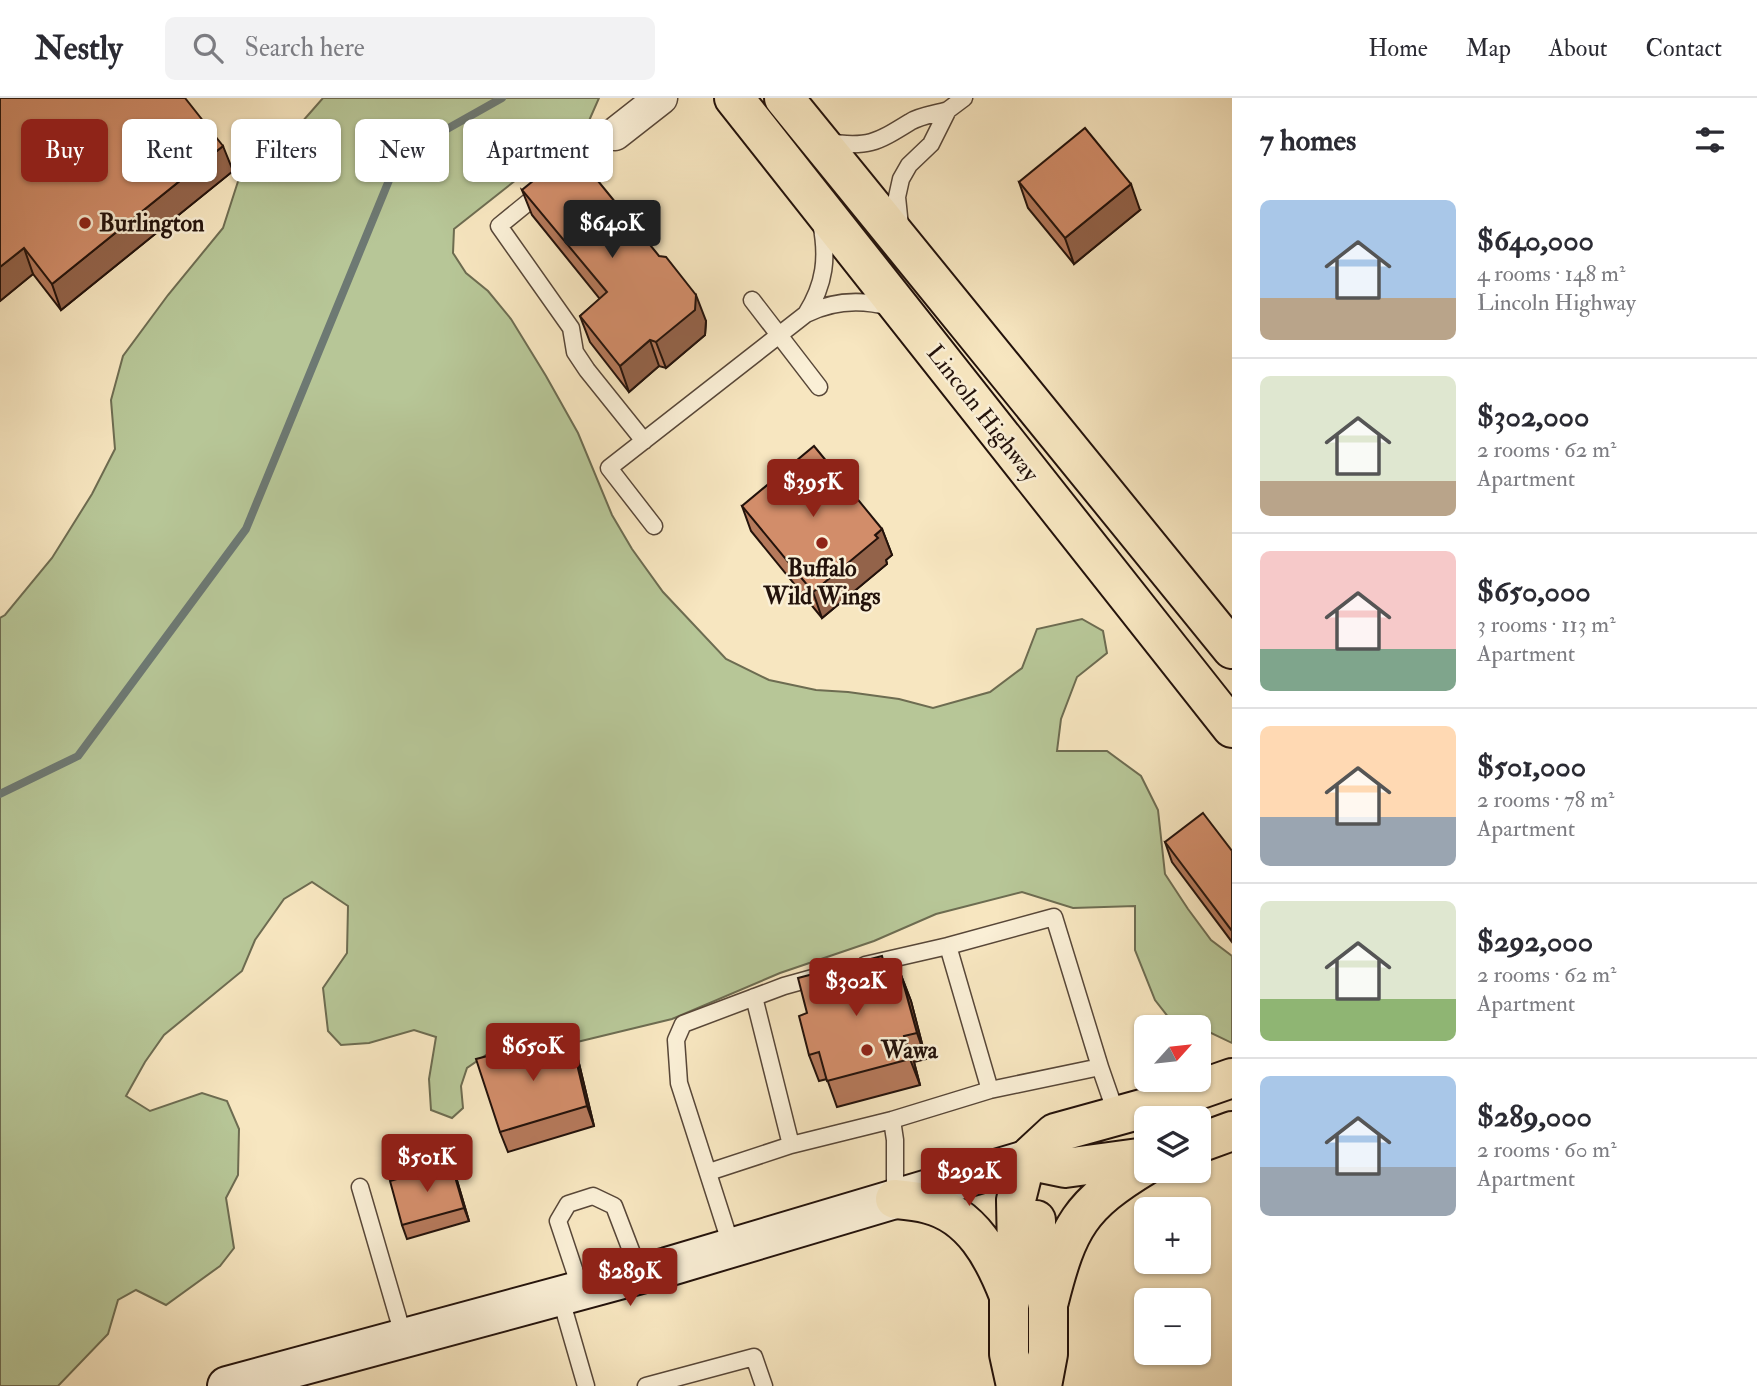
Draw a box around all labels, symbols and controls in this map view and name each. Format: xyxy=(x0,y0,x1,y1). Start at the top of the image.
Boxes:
search box xyxy=(165,17,655,80)
text: Nestly xyxy=(35,28,123,69)
icon: search xyxy=(189,29,227,67)
text: Search here xyxy=(245,32,365,64)
text: Home xyxy=(1368,33,1428,64)
text: Map xyxy=(1466,33,1511,64)
text: About xyxy=(1549,33,1608,64)
text: Contact xyxy=(1646,33,1722,64)
chip: Buy xyxy=(21,119,108,182)
chip: Rent xyxy=(122,119,217,182)
chip: Filters xyxy=(231,119,341,182)
chip: New xyxy=(355,119,449,182)
chip: Apartment xyxy=(463,119,613,182)
icon: filters xyxy=(1691,121,1729,159)
text: 7 homes xyxy=(1260,122,1356,159)
pin: $640K xyxy=(563,200,661,260)
place label: Burlington xyxy=(99,208,205,239)
text: $640K xyxy=(580,208,644,237)
marker: Burlington xyxy=(77,215,93,231)
text: $640,000 xyxy=(1477,222,1594,259)
icon: home xyxy=(1316,228,1400,312)
text: 4 rooms · 148 m² xyxy=(1477,259,1625,288)
text: Lincoln Highway xyxy=(1477,288,1636,317)
street label: Lincoln Highway xyxy=(919,338,1046,489)
text: $302,000 xyxy=(1477,398,1589,435)
icon: home xyxy=(1316,404,1400,488)
text: 2 rooms · 62 m² xyxy=(1477,435,1616,464)
pin: $395K xyxy=(764,460,862,519)
text: Apartment xyxy=(1477,464,1575,493)
text: $395K xyxy=(783,467,843,496)
marker: Buffalo Wild Wings xyxy=(814,535,830,551)
place label: Buffalo Wild Wings xyxy=(763,553,880,612)
text: $650,000 xyxy=(1477,573,1591,610)
icon: home xyxy=(1316,579,1400,663)
text: 3 rooms · 113 m² xyxy=(1477,610,1616,639)
text: Apartment xyxy=(1477,639,1575,668)
text: $501,000 xyxy=(1477,748,1586,785)
icon: home xyxy=(1316,754,1400,838)
text: 2 rooms · 78 m² xyxy=(1477,785,1615,814)
text: Apartment xyxy=(1477,814,1575,843)
text: $292,000 xyxy=(1477,923,1593,960)
icon: home xyxy=(1316,929,1400,1013)
pin: $302K xyxy=(807,958,905,1018)
text: 2 rooms · 62 m² xyxy=(1477,960,1616,989)
text: $302K xyxy=(825,966,887,995)
text: Apartment xyxy=(1477,989,1575,1018)
north arrow xyxy=(1134,1015,1211,1092)
map controls xyxy=(1134,1015,1211,1365)
pin: $650K xyxy=(484,1024,582,1083)
text: $650K xyxy=(502,1031,564,1060)
place label: Wawa xyxy=(880,1035,939,1066)
marker: Wawa xyxy=(859,1042,875,1058)
text: $289,000 xyxy=(1477,1098,1592,1135)
icon: home xyxy=(1316,1104,1400,1188)
button: layers xyxy=(1134,1106,1211,1183)
pin: $501K xyxy=(378,1134,476,1194)
text: 2 rooms · 60 m² xyxy=(1477,1135,1617,1164)
text: $501K xyxy=(398,1142,456,1171)
pin: $292K xyxy=(920,1148,1018,1208)
text: $292K xyxy=(937,1156,1001,1185)
text: Apartment xyxy=(1477,1164,1575,1193)
button: + xyxy=(1134,1197,1211,1274)
pin: $289K xyxy=(581,1248,679,1308)
text: $289K xyxy=(598,1256,662,1285)
button: − xyxy=(1134,1288,1211,1365)

